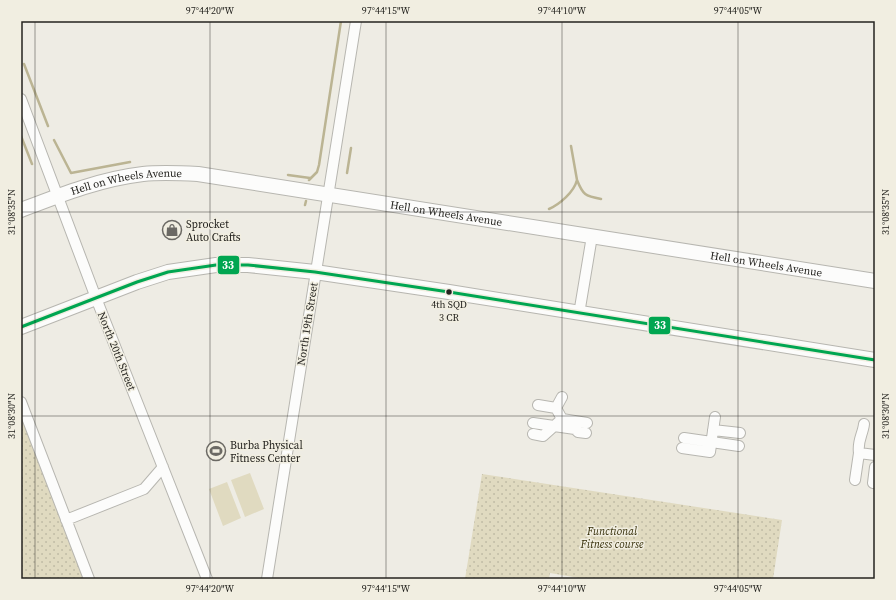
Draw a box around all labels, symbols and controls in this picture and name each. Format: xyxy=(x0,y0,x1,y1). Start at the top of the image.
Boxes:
text: 97°44'20"W xyxy=(186,4,235,17)
text: 97°44'15"W xyxy=(362,4,411,17)
text: 97°44'10"W xyxy=(538,4,587,17)
text: 97°44'05"W xyxy=(714,4,763,17)
street label: Hell on Wheels Avenue xyxy=(69,166,183,199)
text: 31°08'35"N xyxy=(5,189,18,235)
text: 31°08'35"N xyxy=(879,189,892,235)
street label: Hell on Wheels Avenue xyxy=(389,197,504,230)
place label: Sprocket Auto Crafts xyxy=(186,217,241,245)
shop icon: Sprocket Auto Crafts xyxy=(161,219,183,241)
street label: Hell on Wheels Avenue xyxy=(709,248,824,281)
line badge: 33 xyxy=(217,255,240,275)
text: 33 xyxy=(222,258,234,273)
street label: North 19th Street xyxy=(294,281,322,367)
marker: 4th SQD 3 CR xyxy=(444,287,454,297)
place label: 4th SQD 3 CR xyxy=(431,298,467,324)
street label: North 20th Street xyxy=(94,310,139,393)
line badge: 33 xyxy=(648,316,671,335)
text: 33 xyxy=(654,318,666,333)
text: 31°08'30"N xyxy=(5,393,18,439)
text: 31°08'30"N xyxy=(879,393,892,439)
place label: Burba Physical Fitness Center xyxy=(230,438,303,466)
sports icon: Burba Physical Fitness Center xyxy=(205,440,227,462)
park label: Functional Fitness course xyxy=(580,524,644,552)
text: 97°44'20"W xyxy=(186,582,235,595)
text: 97°44'15"W xyxy=(362,582,411,595)
text: 97°44'10"W xyxy=(538,582,587,595)
text: 97°44'05"W xyxy=(714,582,763,595)

